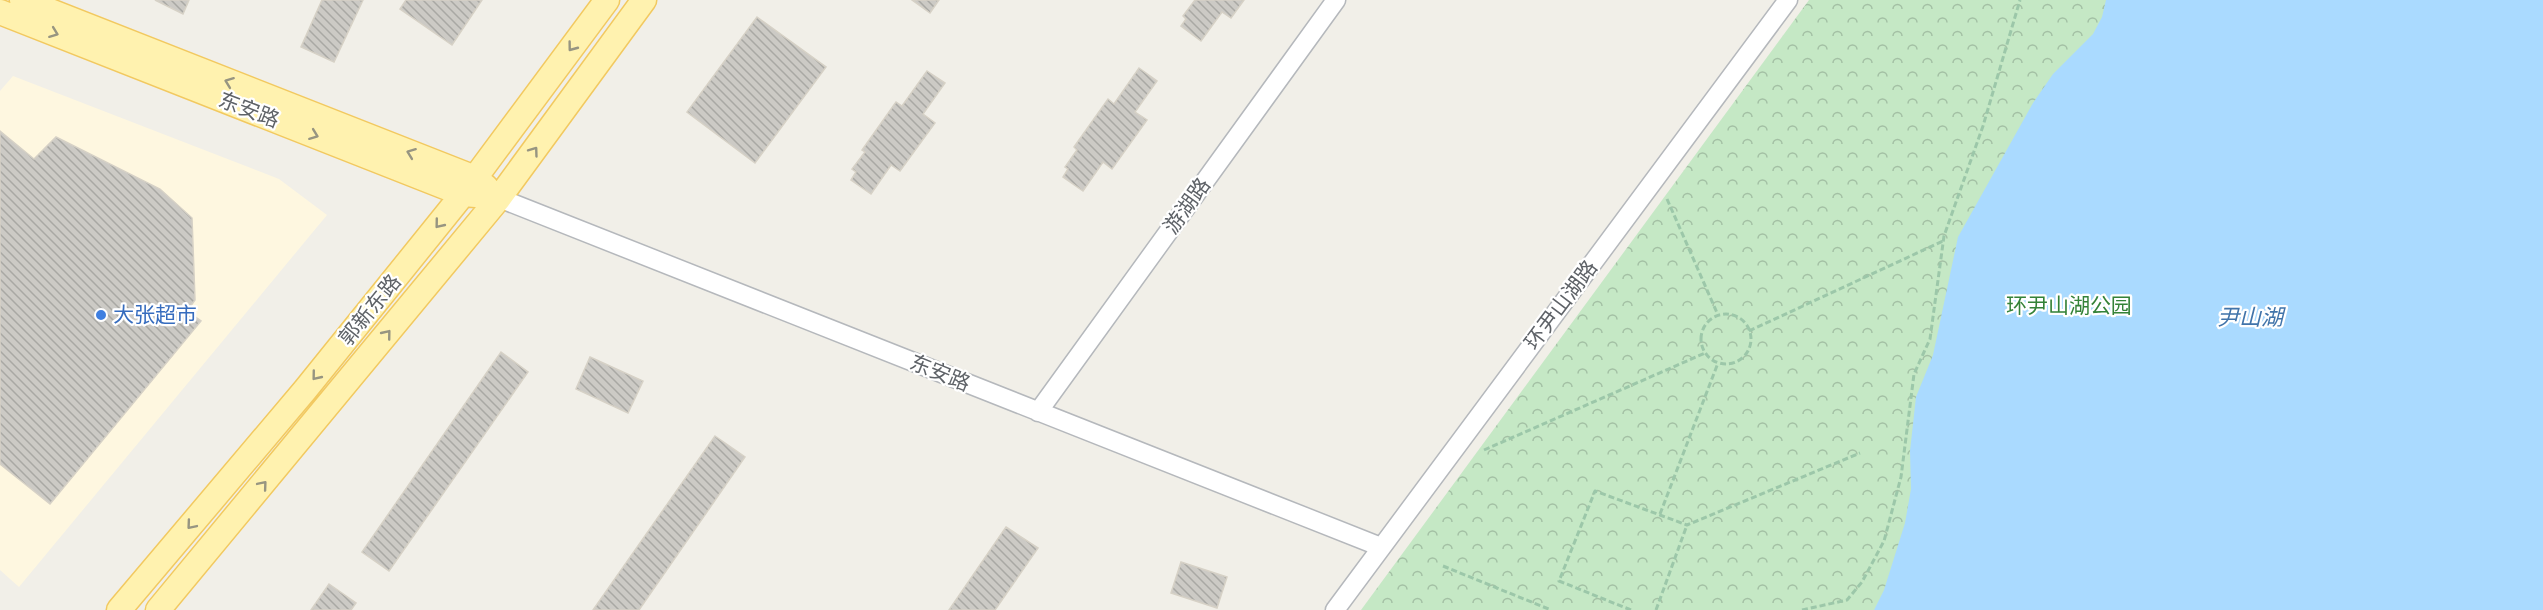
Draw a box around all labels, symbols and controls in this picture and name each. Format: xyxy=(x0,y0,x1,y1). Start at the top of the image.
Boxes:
one-way arrow xyxy=(49,26,59,39)
one-way arrow xyxy=(568,40,579,51)
one-way arrow xyxy=(224,76,235,89)
street label: 东安路 xyxy=(215,87,283,133)
one-way arrow xyxy=(308,128,319,141)
one-way arrow xyxy=(527,146,538,157)
one-way arrow xyxy=(406,148,417,160)
street label: 游湖路 xyxy=(1158,173,1216,239)
one-way arrow xyxy=(435,217,446,228)
street label: 环尹山湖路 xyxy=(1519,255,1603,355)
street label: 郭新东路 xyxy=(333,269,407,351)
park label: 环尹山湖公园 xyxy=(2006,293,2132,319)
place label: 大张超市 xyxy=(113,302,197,328)
water label: 尹山湖 xyxy=(2217,304,2286,331)
marker: 大张超市 xyxy=(94,308,108,322)
one-way arrow xyxy=(380,330,391,341)
street label: 东安路 xyxy=(906,349,974,397)
one-way arrow xyxy=(313,369,324,380)
one-way arrow xyxy=(256,481,267,492)
one-way arrow xyxy=(187,518,198,529)

